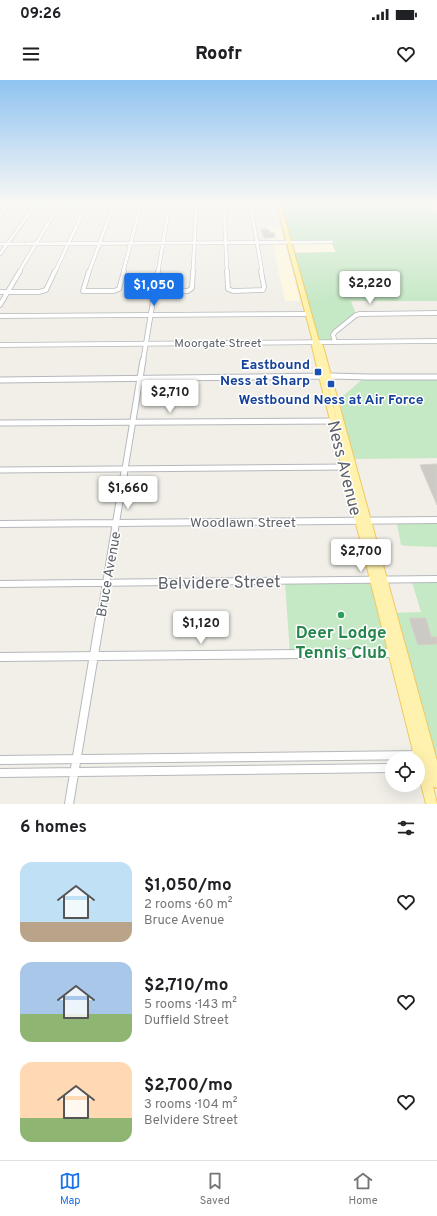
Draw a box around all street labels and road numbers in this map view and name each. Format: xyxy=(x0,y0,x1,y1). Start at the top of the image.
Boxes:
street label: Moorgate Street xyxy=(174,336,262,352)
street label: Ness Avenue xyxy=(321,419,365,518)
street label: Woodlawn Street xyxy=(190,515,296,532)
street label: Bruce Avenue xyxy=(94,530,125,618)
street label: Belvidere Street xyxy=(157,572,281,596)

